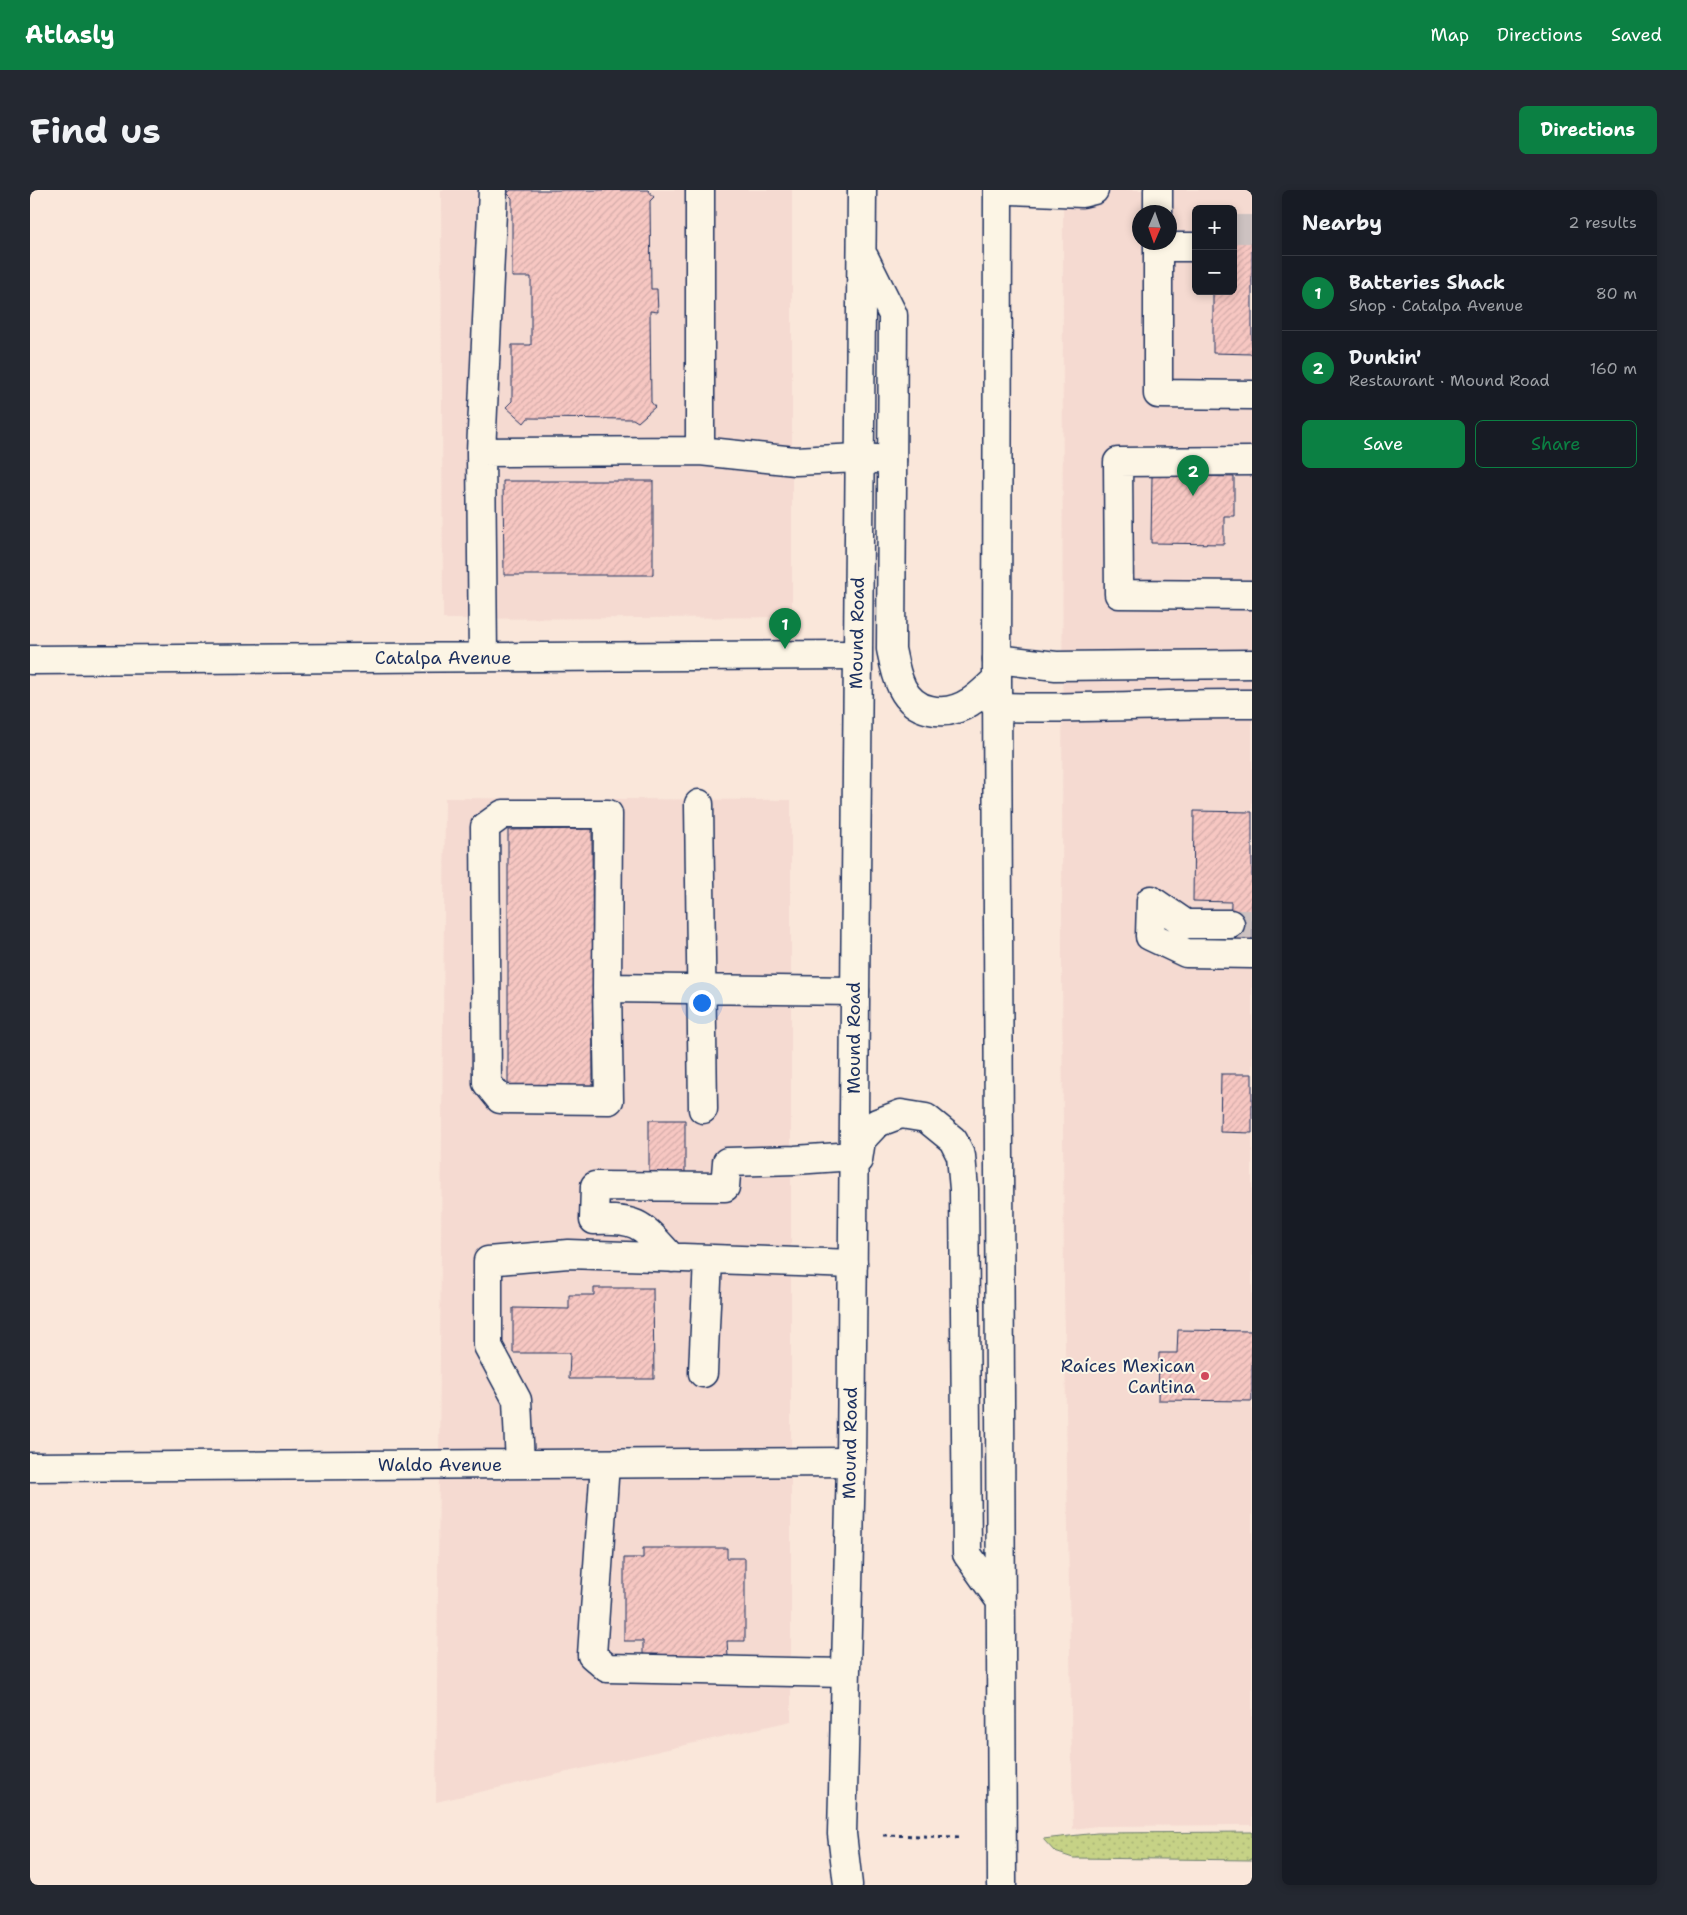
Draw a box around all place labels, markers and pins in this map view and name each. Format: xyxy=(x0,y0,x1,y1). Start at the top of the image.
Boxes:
pin: 2 xyxy=(1177,455,1209,496)
pin: 1 xyxy=(769,608,801,649)
place label: Raíces Mexican Cantina xyxy=(1061,1354,1195,1399)
marker: Raíces Mexican Cantina xyxy=(1199,1370,1211,1382)

